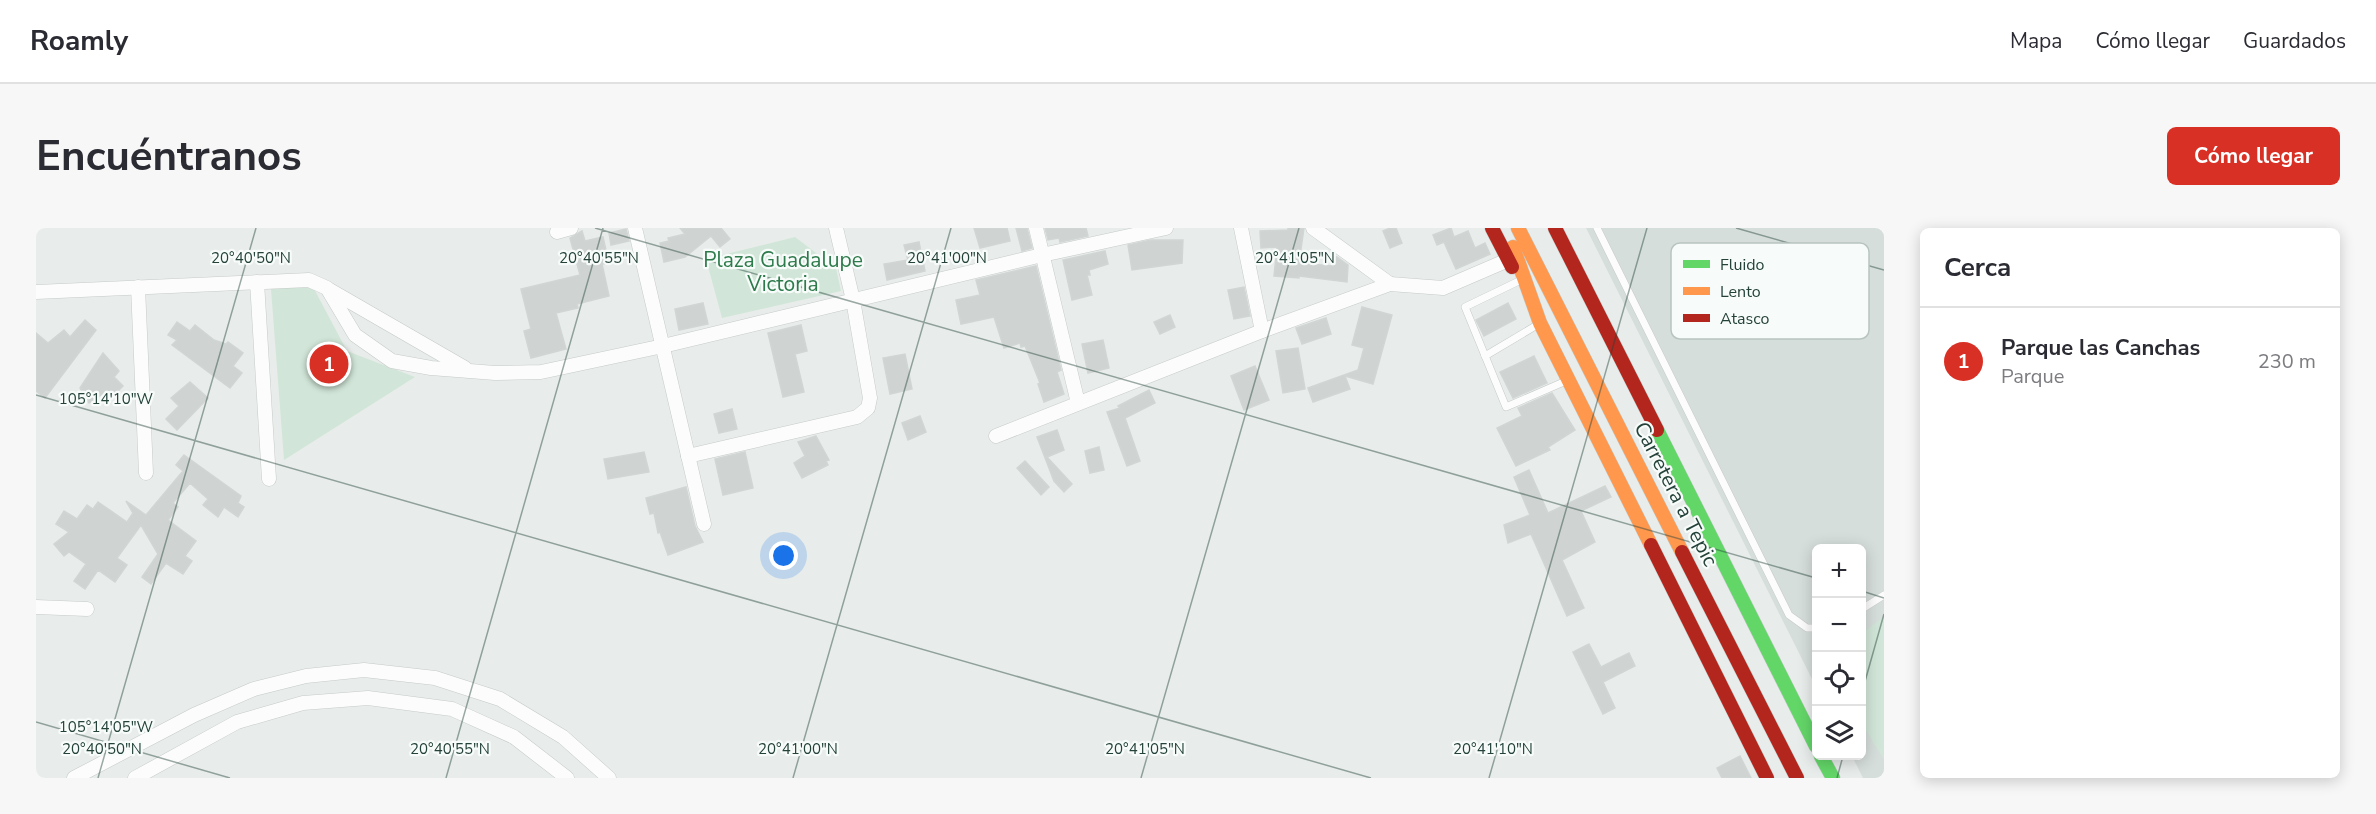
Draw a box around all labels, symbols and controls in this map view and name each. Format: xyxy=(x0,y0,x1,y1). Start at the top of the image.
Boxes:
text: Roamly xyxy=(30,22,128,60)
text: Mapa xyxy=(2010,27,2062,55)
text: Cómo llegar xyxy=(2095,27,2210,55)
text: Guardados xyxy=(2243,27,2346,55)
button: Cómo llegar xyxy=(2167,127,2340,185)
text: Encuéntranos xyxy=(36,128,302,185)
legend xyxy=(1671,243,1869,339)
park label: Plaza Guadalupe Victoria xyxy=(703,246,863,298)
text: 20°40'50"N xyxy=(211,248,291,268)
text: 20°40'55"N xyxy=(559,248,639,268)
text: 20°41'00"N xyxy=(907,248,987,268)
text: 20°41'05"N xyxy=(1255,248,1335,268)
text: Cerca xyxy=(1944,250,2011,285)
text: Fluido xyxy=(1720,254,1765,276)
text: Lento xyxy=(1720,281,1761,303)
text: Atasco xyxy=(1720,308,1769,330)
text: Parque las Canchas xyxy=(2001,333,2200,363)
pin: 1 xyxy=(310,342,348,386)
text: 1 xyxy=(1958,348,1970,375)
text: 230 m xyxy=(2258,348,2316,375)
text: Parque xyxy=(2001,363,2064,390)
text: 105°14'10"W xyxy=(59,389,154,409)
street label: Carretera a Tepic xyxy=(1627,417,1725,571)
your location xyxy=(769,541,798,570)
map controls xyxy=(1812,544,1866,760)
button: + xyxy=(1812,544,1866,598)
button: − xyxy=(1812,598,1866,652)
button: locate xyxy=(1812,652,1866,706)
button: layers xyxy=(1812,706,1866,760)
text: 105°14'05"W xyxy=(59,717,154,737)
text: 20°40'50"N xyxy=(62,739,142,759)
text: 20°40'55"N xyxy=(410,739,490,759)
text: 20°41'00"N xyxy=(758,739,838,759)
text: 20°41'05"N xyxy=(1105,739,1185,759)
text: 20°41'10"N xyxy=(1453,739,1533,759)

